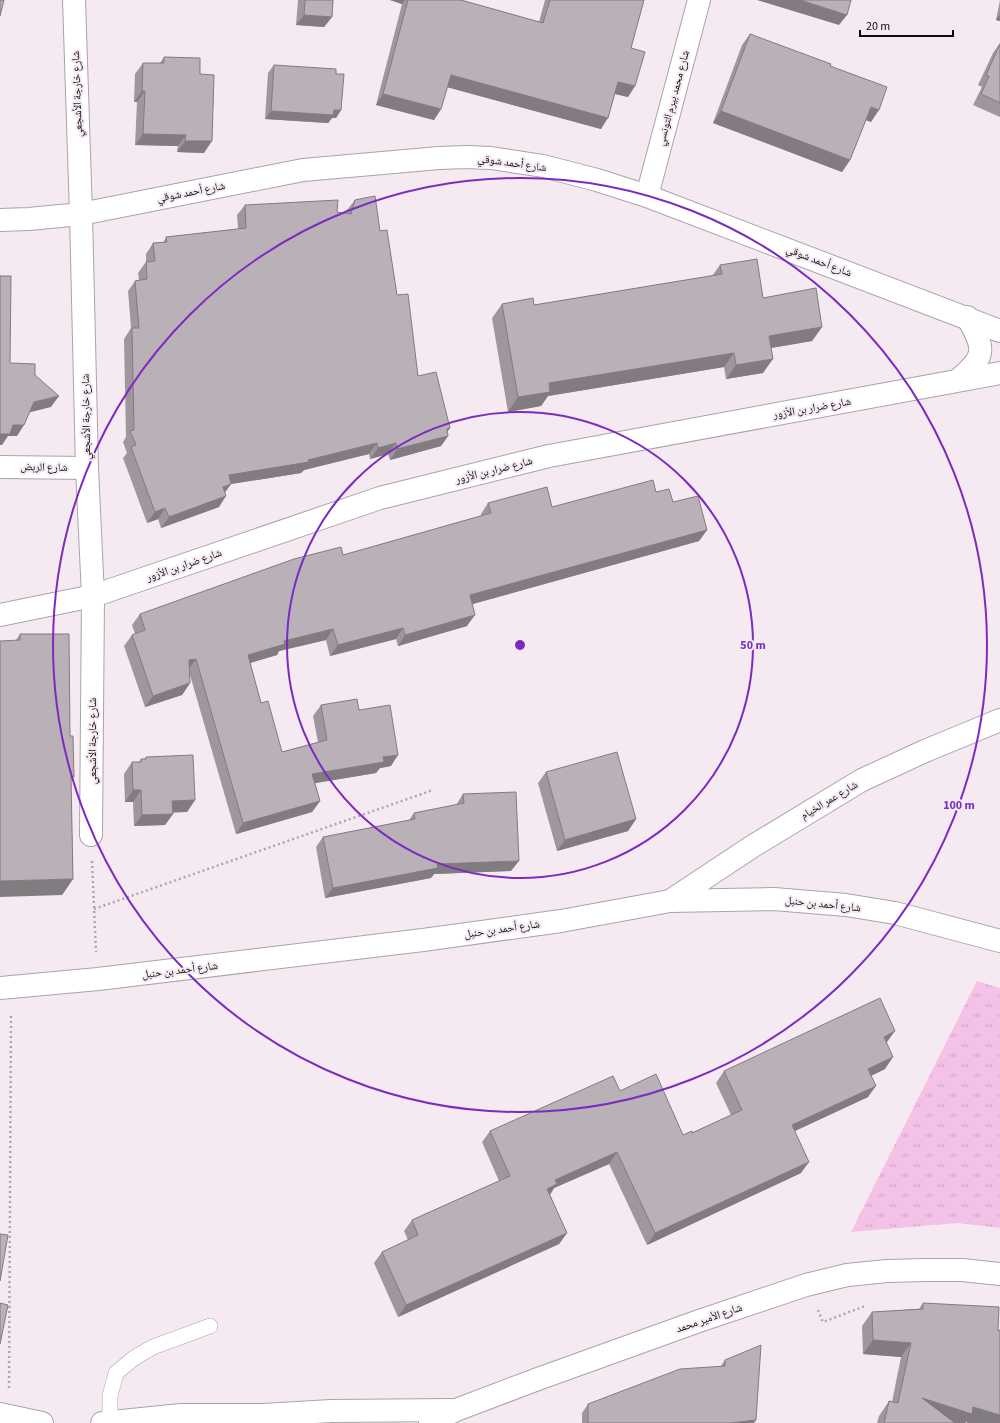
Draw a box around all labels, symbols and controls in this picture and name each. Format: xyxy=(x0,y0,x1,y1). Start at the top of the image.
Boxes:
scale bar xyxy=(860,12,953,38)
text: 20 m xyxy=(866,18,890,35)
street label: شارع محمد بيرم التونسي xyxy=(653,49,694,148)
street label: شارع خارجة الأشجعي xyxy=(68,51,87,137)
street label: شارع أحمد شوقي xyxy=(477,151,547,176)
street label: شارع أحمد شوقي xyxy=(156,178,227,207)
street label: شارع أحمد شوقي xyxy=(784,242,854,281)
street label: شارع خارجة الأشجعي xyxy=(78,374,95,460)
street label: شارع ضرار بن الأزور xyxy=(771,394,852,422)
street label: شارع ضرار بن الأزور xyxy=(453,453,534,487)
street label: شارع الربض xyxy=(20,459,68,475)
street label: شارع ضرار بن الأزور xyxy=(143,545,224,585)
text: 50 m xyxy=(740,637,766,654)
centre of rings xyxy=(513,638,527,652)
street label: شارع خارجة الأشجعي xyxy=(85,698,100,784)
street label: شارع عمر الخيام xyxy=(798,777,860,823)
text: 100 m xyxy=(943,797,975,814)
street label: شارع أحمد بن حنبل xyxy=(784,893,862,915)
street label: شارع أحمد بن حنبل xyxy=(463,916,541,942)
street label: شارع أحمد بن حنبل xyxy=(141,958,219,982)
street label: شارع الأمير محمد xyxy=(674,1300,744,1336)

